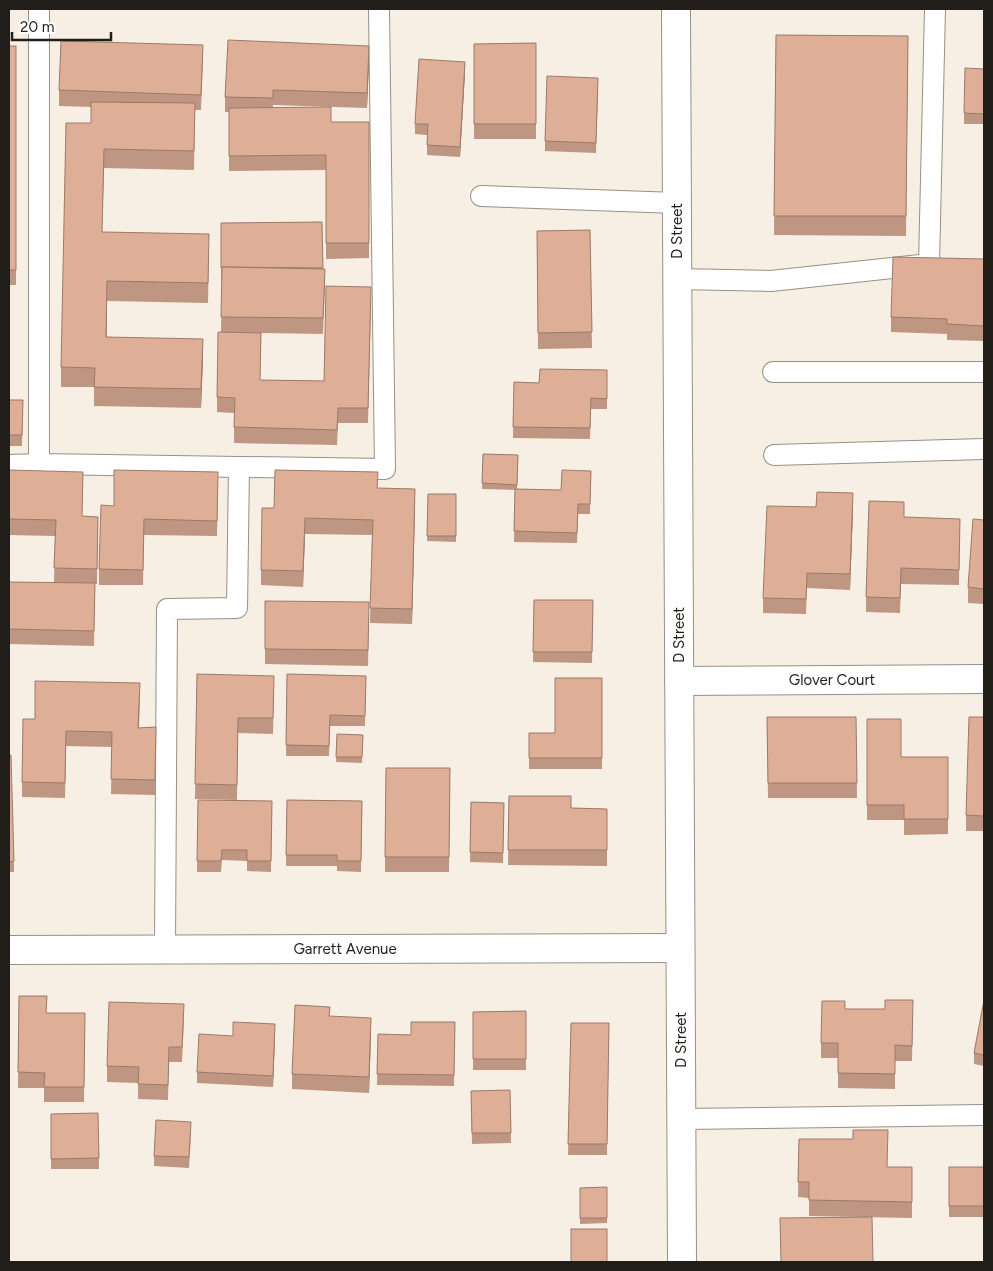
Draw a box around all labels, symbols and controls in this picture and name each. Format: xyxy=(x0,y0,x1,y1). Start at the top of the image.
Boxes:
scale bar xyxy=(12,10,111,42)
text: 20 m xyxy=(20,18,54,36)
street label: D Street xyxy=(668,203,686,259)
street label: D Street xyxy=(670,607,688,663)
street label: Glover Court xyxy=(789,671,876,689)
street label: Garrett Avenue xyxy=(293,940,397,958)
street label: D Street xyxy=(672,1012,690,1068)

